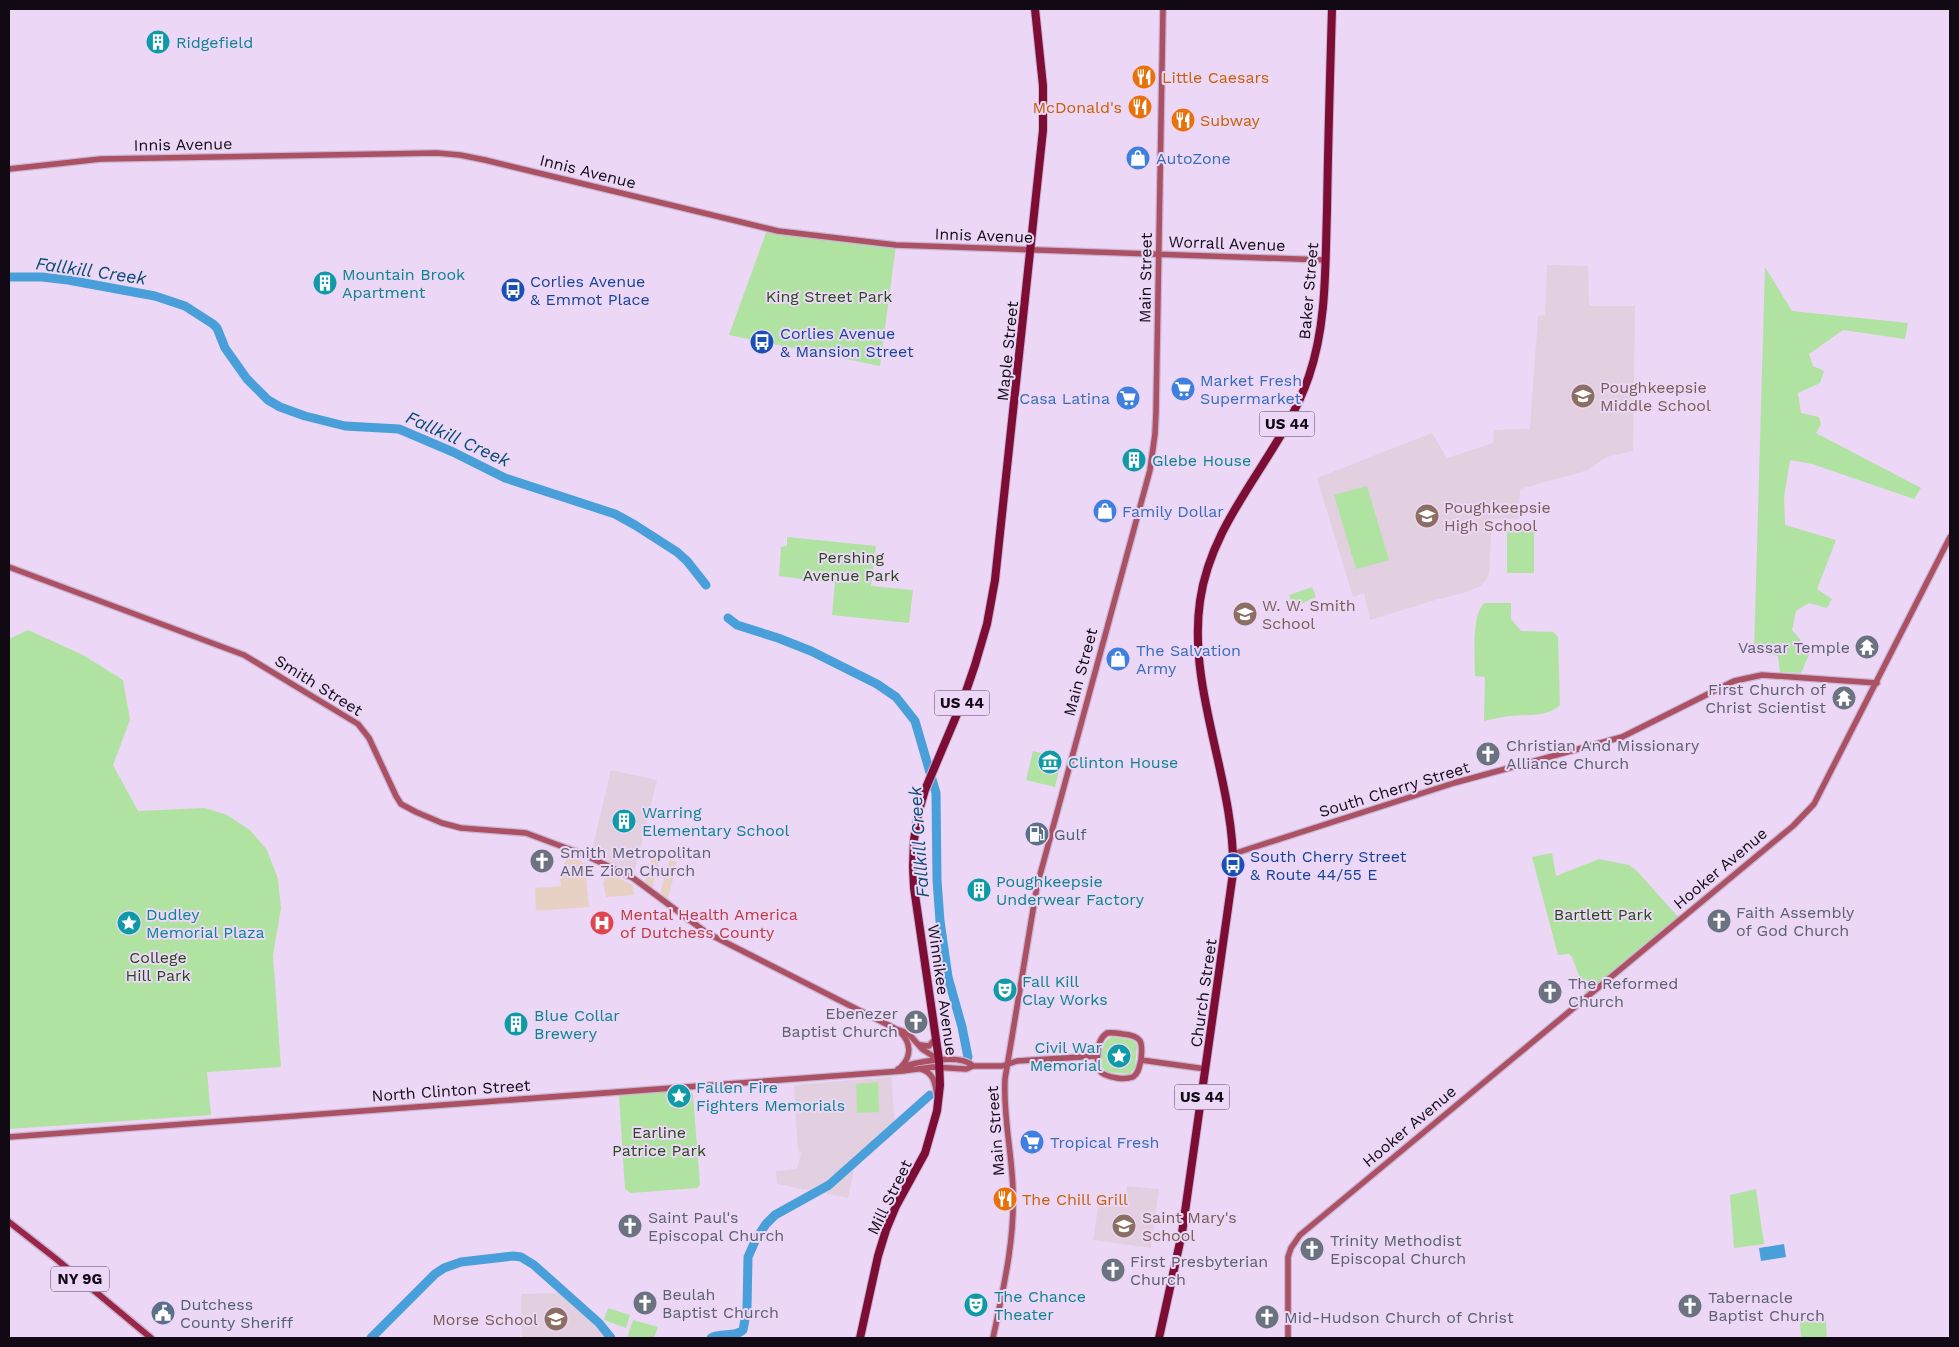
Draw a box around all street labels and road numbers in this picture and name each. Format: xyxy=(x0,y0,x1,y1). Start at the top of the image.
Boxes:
street label: Innis Avenue xyxy=(134,134,232,155)
street label: Innis Avenue xyxy=(538,150,638,193)
street label: Innis Avenue xyxy=(934,224,1034,247)
street label: Main Street xyxy=(1135,232,1156,323)
street label: Worrall Avenue xyxy=(1168,232,1286,255)
street label: Baker Street xyxy=(1295,241,1322,340)
street label: Maple Street xyxy=(993,300,1022,402)
road number: US 44 xyxy=(1260,412,1314,436)
street label: Main Street xyxy=(1060,626,1101,718)
street label: Smith Street xyxy=(271,651,366,720)
road number: US 44 xyxy=(934,690,990,716)
street label: South Cherry Street xyxy=(1317,757,1472,821)
street label: Hooker Avenue xyxy=(1670,824,1771,913)
street label: Winnikee Avenue xyxy=(924,923,961,1057)
street label: Church Street xyxy=(1186,937,1221,1049)
street label: North Clinton Street xyxy=(371,1075,531,1106)
street label: Hooker Avenue xyxy=(1359,1082,1460,1171)
road number: US 44 xyxy=(1174,1084,1230,1110)
street label: Main Street xyxy=(983,1085,1008,1177)
street label: Mill Street xyxy=(863,1156,916,1238)
road number: NY 9G xyxy=(51,1266,109,1292)

